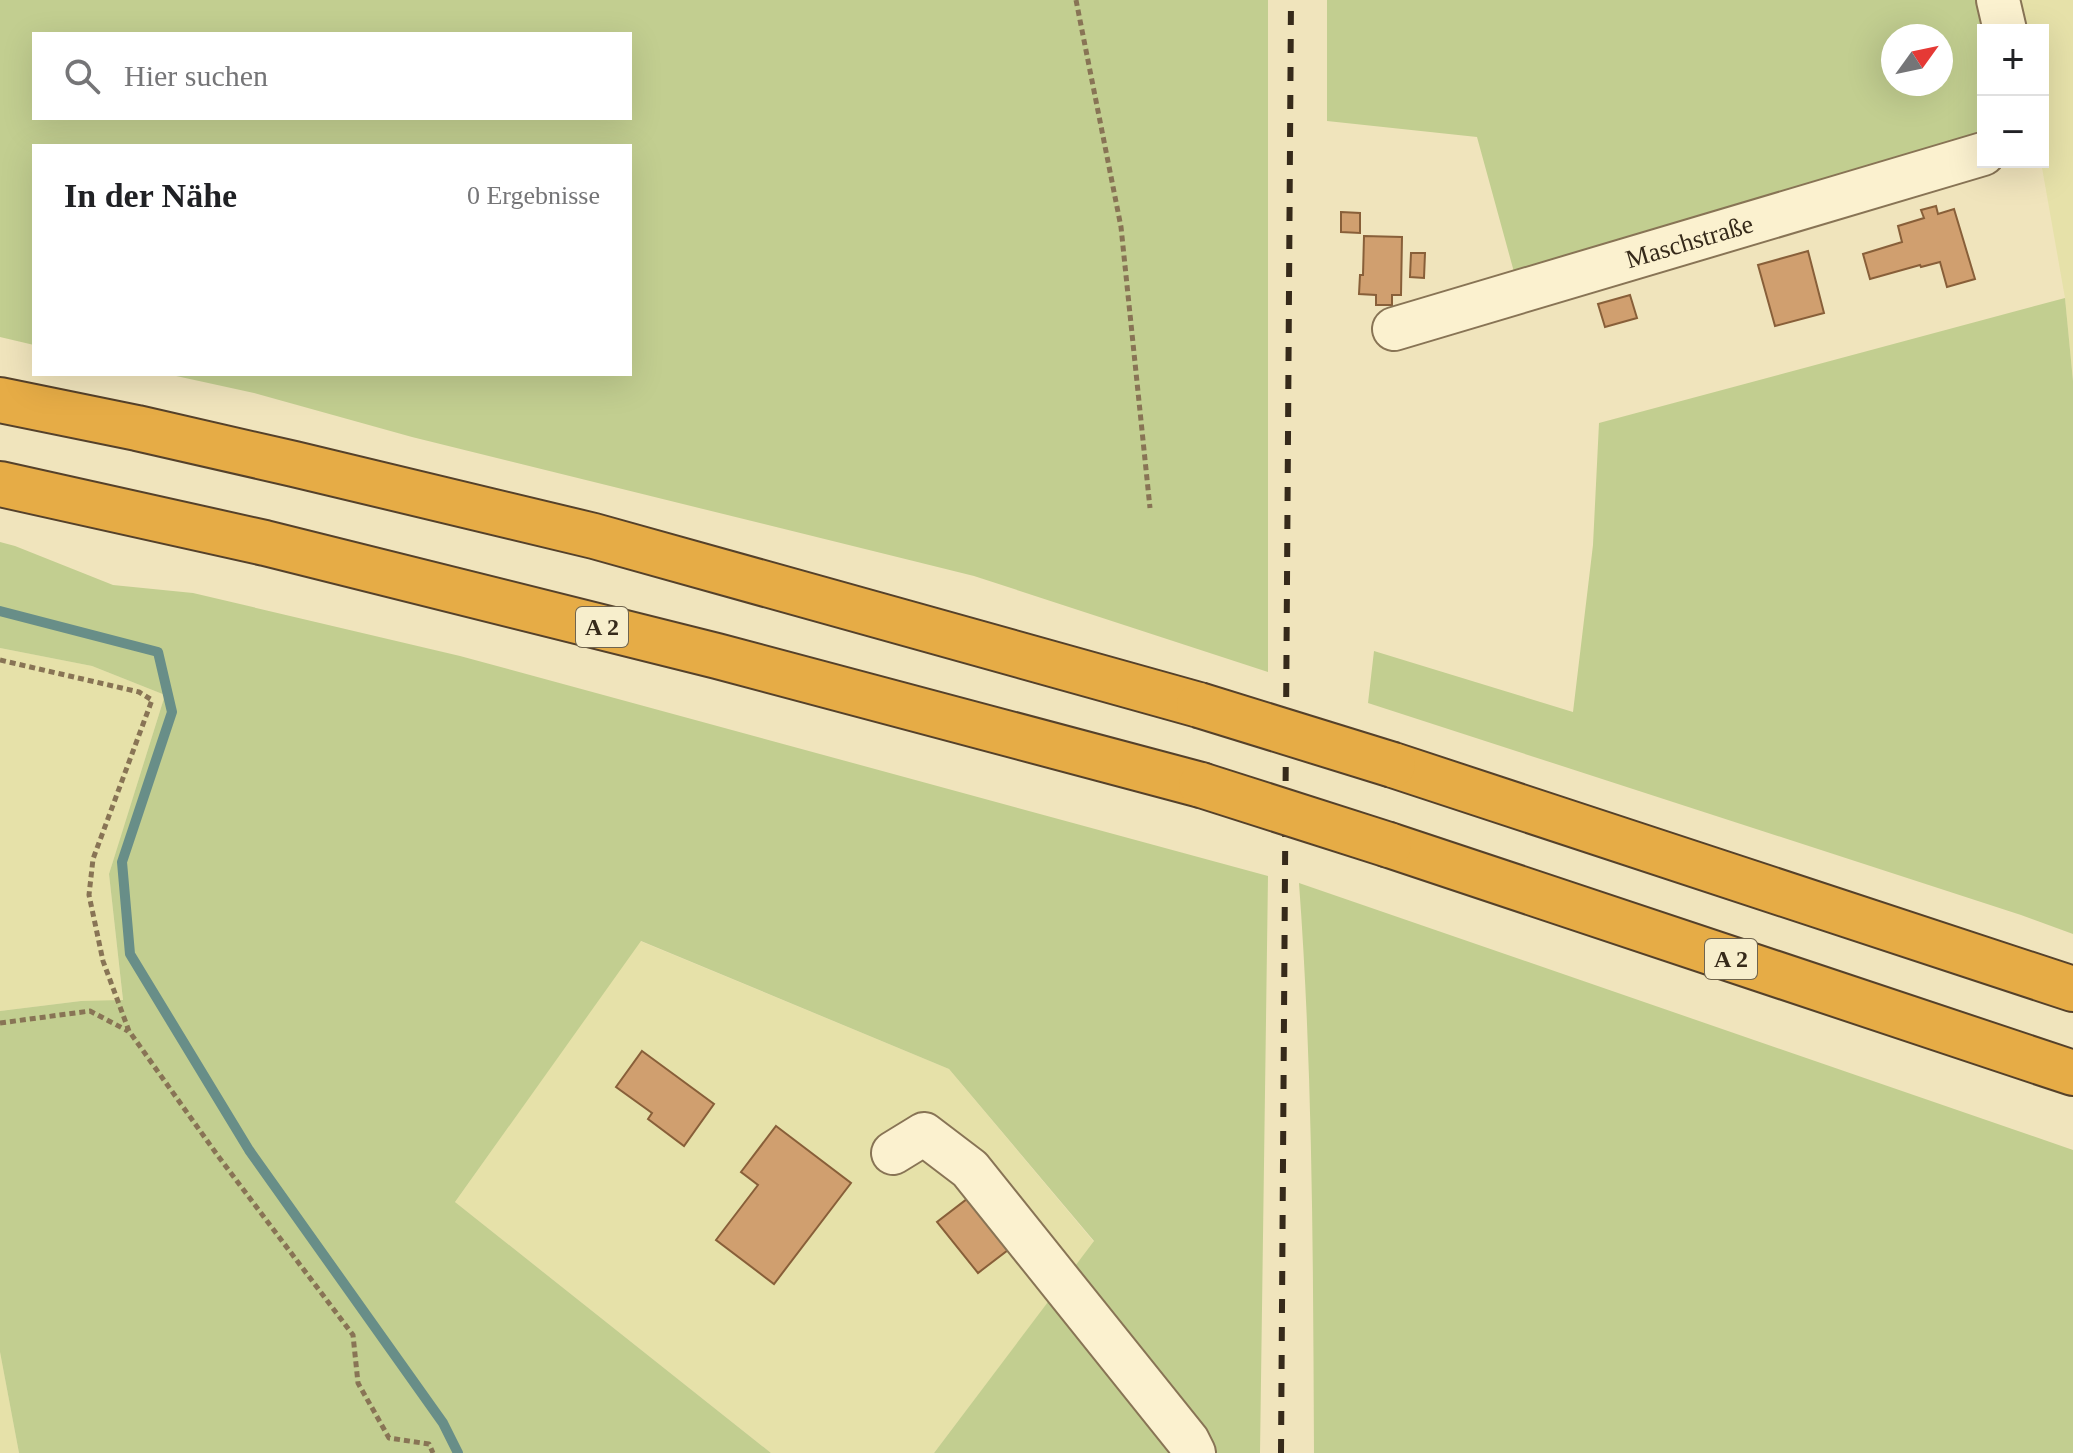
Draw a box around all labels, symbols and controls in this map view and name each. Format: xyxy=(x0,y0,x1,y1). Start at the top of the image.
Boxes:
north arrow xyxy=(1881,24,1953,96)
map controls xyxy=(1977,24,2049,168)
button: + xyxy=(1977,24,2049,96)
search box xyxy=(32,32,632,120)
icon: search xyxy=(60,54,104,98)
text: Hier suchen xyxy=(124,59,268,92)
button: − xyxy=(1977,96,2049,168)
text: In der Nähe xyxy=(64,177,237,214)
text: 0 Ergebnisse xyxy=(467,181,600,210)
street label: Maschstraße xyxy=(1622,209,1756,274)
road number: A 2 xyxy=(576,607,628,647)
road number: A 2 xyxy=(1705,939,1757,979)

